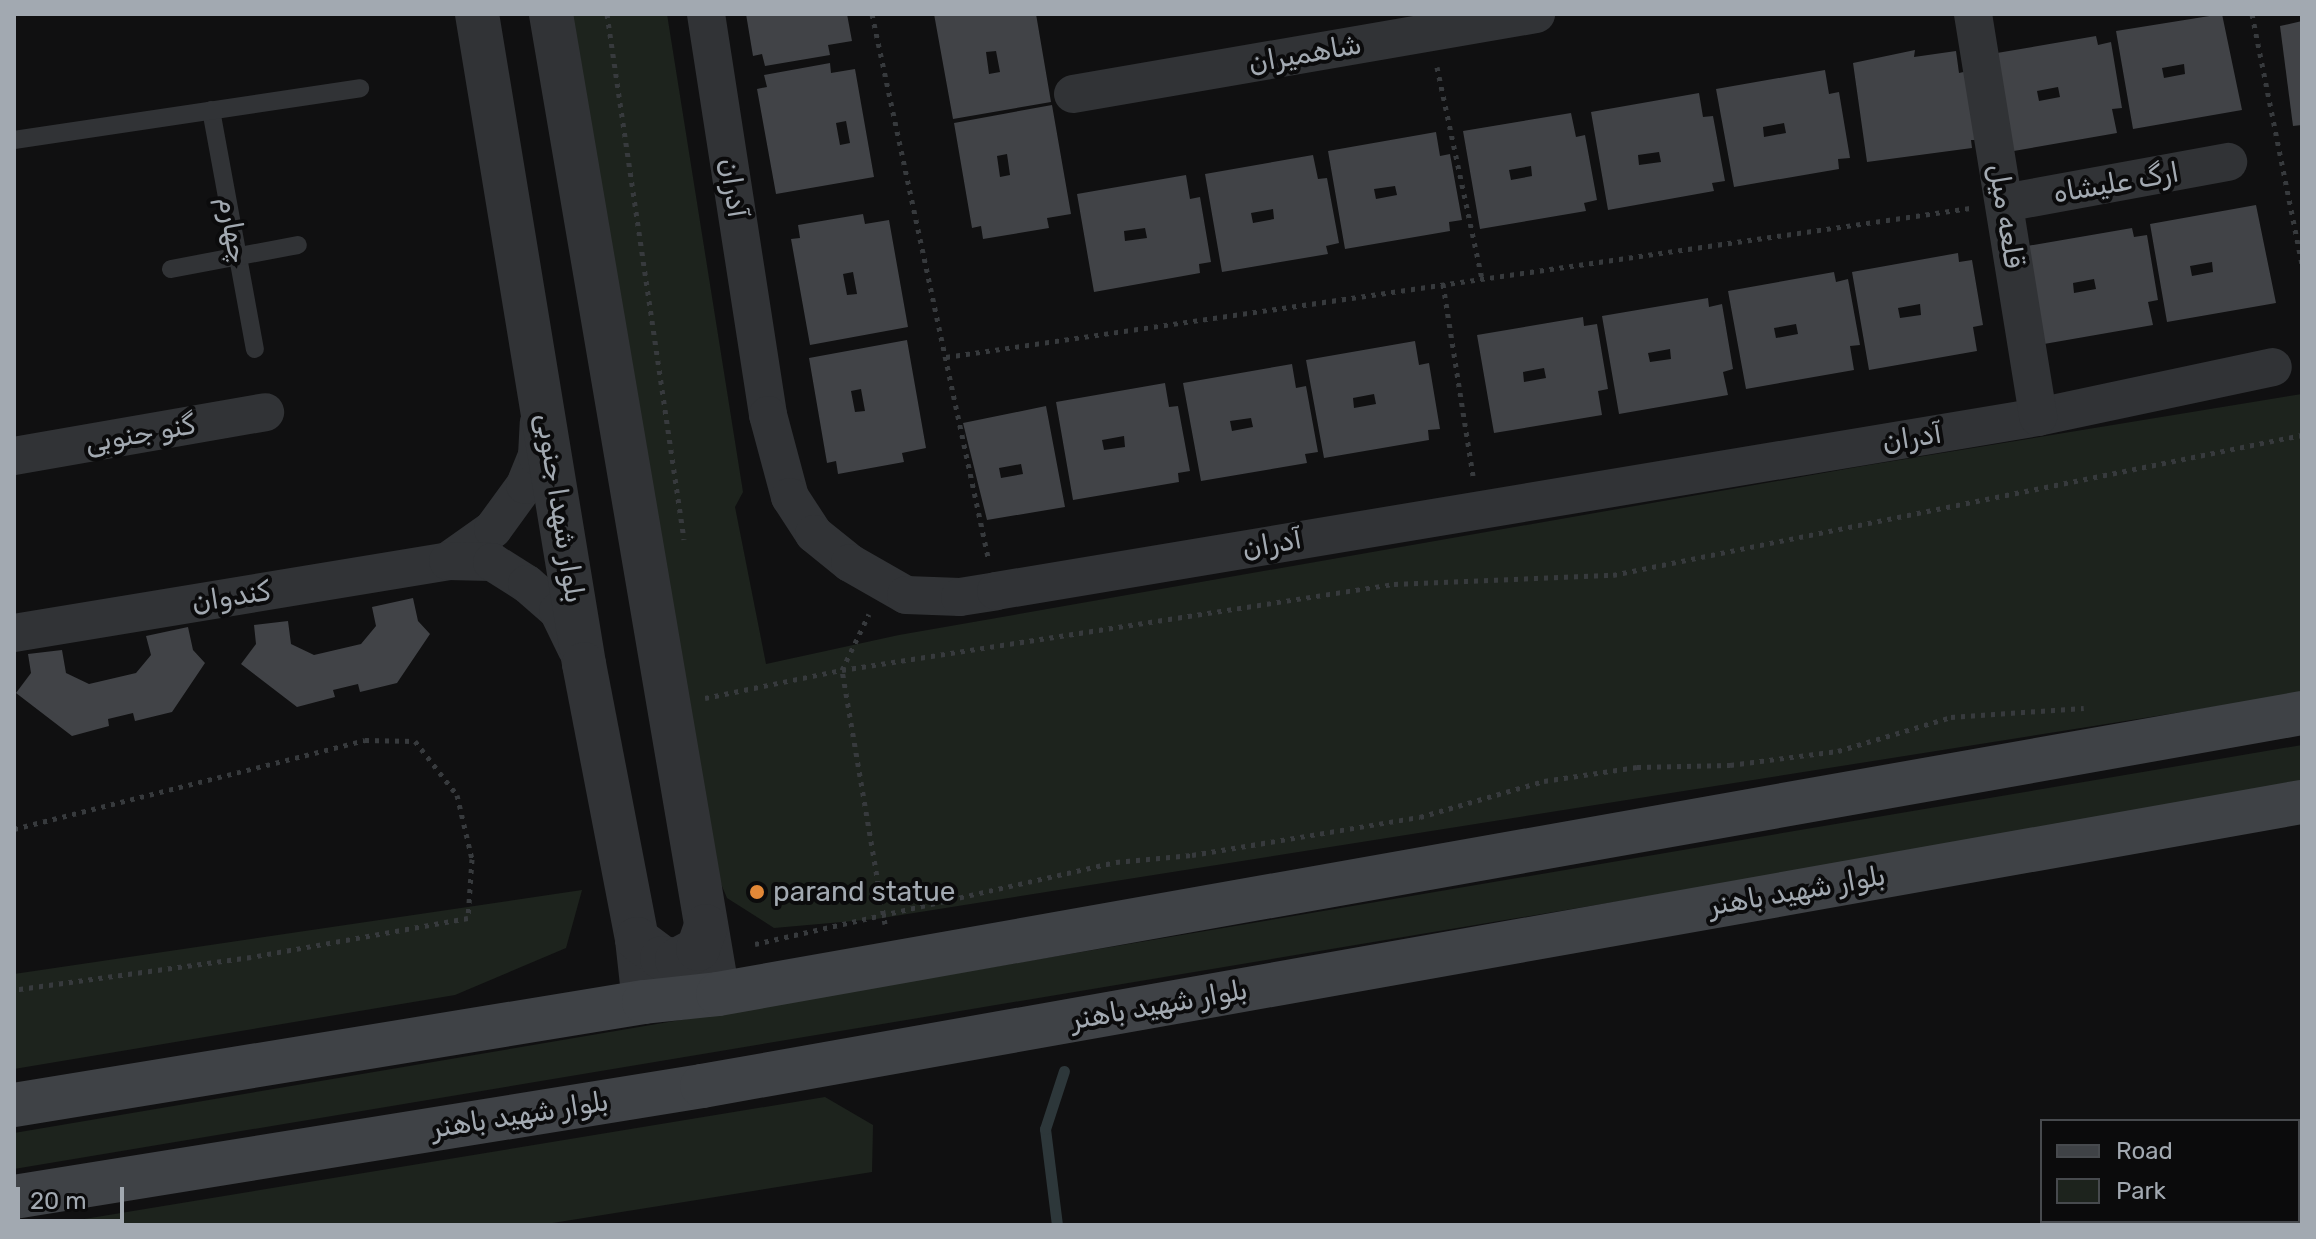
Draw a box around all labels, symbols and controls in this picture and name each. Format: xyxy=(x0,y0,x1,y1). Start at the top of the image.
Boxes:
street label: شاهمیران xyxy=(1246,28,1364,80)
street label: ارگ علیشاه xyxy=(2050,155,2182,211)
street label: آدران xyxy=(712,156,754,220)
street label: قلعه میل xyxy=(1981,161,2031,271)
street label: چهارم xyxy=(211,194,255,266)
street label: گنو جنوبی xyxy=(82,408,198,460)
street label: بلوار شهدا جنوبی xyxy=(528,411,592,605)
street label: آدران xyxy=(1880,417,1944,459)
street label: آدران xyxy=(1240,522,1304,566)
street label: کندوان xyxy=(189,574,273,620)
street label: بلوار شهید باهنر xyxy=(1706,859,1888,923)
place label: parand statue xyxy=(773,875,956,909)
marker: parand statue xyxy=(748,883,766,901)
street label: بلوار شهید باهنر xyxy=(1068,973,1250,1037)
street label: بلوار شهید باهنر xyxy=(429,1084,611,1146)
legend xyxy=(2040,1119,2300,1223)
text: Road xyxy=(2116,1137,2173,1165)
scale bar xyxy=(20,1171,128,1221)
text: Park xyxy=(2116,1177,2166,1205)
text: 20 m xyxy=(30,1187,87,1215)

